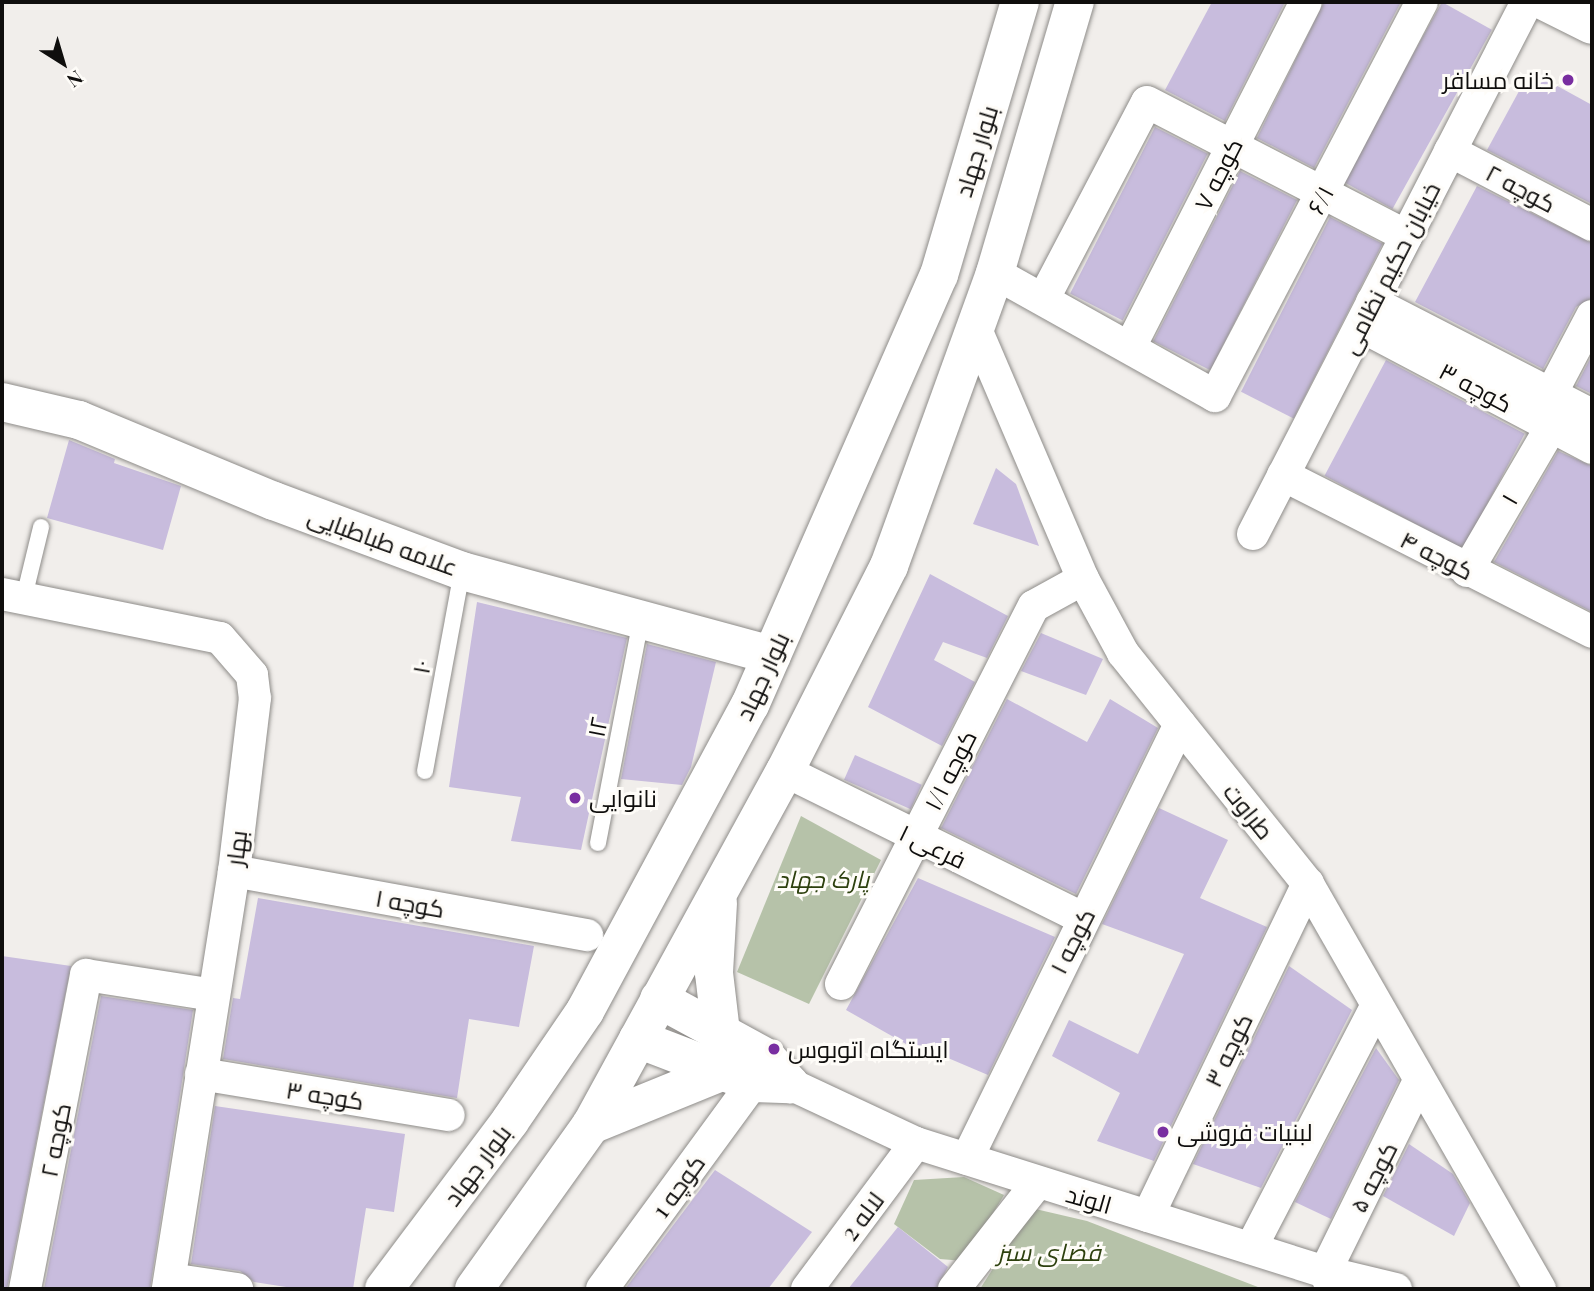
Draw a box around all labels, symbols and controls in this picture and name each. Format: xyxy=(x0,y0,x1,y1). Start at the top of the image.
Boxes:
north arrow xyxy=(28,28,98,98)
text: N xyxy=(62,65,89,94)
place label: خانه مسافر xyxy=(1442,66,1554,94)
marker: خانه مسافر xyxy=(1560,72,1576,88)
street label: بلوار جهاد xyxy=(948,102,1004,200)
street label: کوچه ۷ xyxy=(1188,133,1248,215)
street label: کوچه ۲ xyxy=(1481,158,1561,218)
street label: خیابان حکیم نظامی xyxy=(1334,177,1446,359)
street label: ۶/۱ xyxy=(1301,181,1339,219)
street label: کوچه ۳ xyxy=(1435,356,1517,418)
street label: ۱ xyxy=(1495,489,1523,509)
street label: علامه طباطبایی xyxy=(304,501,462,581)
street label: کوچه ۴ xyxy=(1396,524,1478,586)
street label: بلوار جهاد xyxy=(729,627,795,725)
street label: ۱۰ xyxy=(406,658,436,676)
street label: ۱۲ xyxy=(581,714,613,740)
street label: کوچه ۱/۱ xyxy=(918,725,982,815)
street label: طراوت xyxy=(1218,777,1280,845)
place label: نانوایی xyxy=(589,784,657,812)
marker: نانوایی xyxy=(567,790,583,806)
street label: فرعی ۱ xyxy=(895,818,971,874)
street label: بهار xyxy=(220,829,252,867)
park label: پارک جهاد xyxy=(777,865,869,893)
street label: کوچه ۱ xyxy=(373,883,447,923)
street label: کوچه ۱ xyxy=(1043,904,1101,978)
street label: کوچه ۳ xyxy=(1198,1009,1258,1091)
place label: ایستگاه اتوبوس xyxy=(788,1035,949,1063)
marker: ایستگاه اتوبوس xyxy=(766,1041,782,1057)
street label: کوچه ۳ xyxy=(284,1075,366,1115)
street label: کوچه ۲ xyxy=(34,1101,76,1179)
place label: لبنیات فروشی xyxy=(1177,1118,1313,1146)
street label: بلوار جهاد xyxy=(437,1119,517,1211)
marker: لبنیات فروشی xyxy=(1155,1124,1171,1140)
street label: کوچه ۵ xyxy=(1343,1137,1403,1217)
street label: کوچه 1 xyxy=(646,1149,710,1223)
street label: الوند xyxy=(1063,1179,1115,1219)
street label: لاله 2 xyxy=(834,1186,890,1246)
park label: فضای سبز xyxy=(997,1238,1101,1266)

